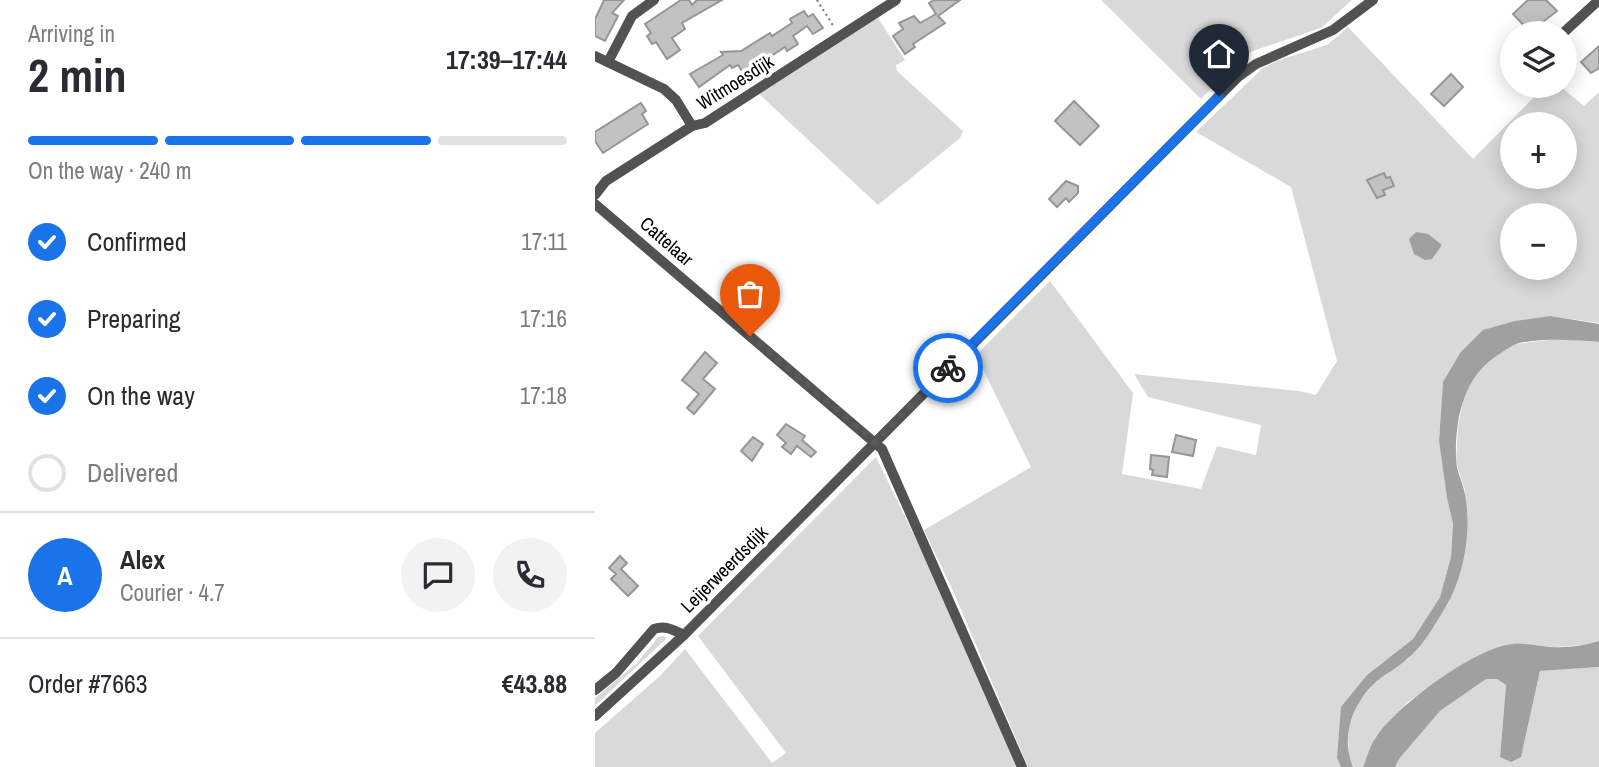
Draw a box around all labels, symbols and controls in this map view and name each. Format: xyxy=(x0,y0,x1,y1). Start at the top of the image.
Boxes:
text: Arriving in xyxy=(28,18,115,49)
map controls xyxy=(1500,21,1577,280)
button: layers xyxy=(1500,21,1577,98)
pin xyxy=(1189,24,1249,96)
icon: home xyxy=(1200,35,1238,73)
text: 17:39–17:44 xyxy=(446,42,567,77)
text: 2 min xyxy=(28,44,127,106)
street label: Witmoesdijk xyxy=(692,48,778,116)
button: + xyxy=(1500,112,1577,189)
text: On the way · 240 m xyxy=(28,155,192,186)
button: − xyxy=(1500,203,1577,280)
street label: Cattelaar xyxy=(635,210,700,272)
icon: check xyxy=(28,223,66,261)
text: Confirmed xyxy=(87,224,187,259)
text: 17:11 xyxy=(521,226,567,257)
pin xyxy=(720,264,780,336)
icon: bag xyxy=(731,275,769,313)
icon: check xyxy=(28,300,66,338)
text: Preparing xyxy=(87,301,181,336)
text: 17:16 xyxy=(520,303,567,334)
courier xyxy=(913,333,983,403)
icon: bike xyxy=(929,349,967,387)
icon: check xyxy=(28,377,66,415)
text: On the way xyxy=(87,378,195,413)
text: 17:18 xyxy=(520,380,567,411)
text: Delivered xyxy=(87,455,178,490)
street label: Leijerweerdsdijk xyxy=(675,520,773,618)
button: chat xyxy=(401,538,475,612)
button: phone xyxy=(493,538,567,612)
text: Alex xyxy=(120,542,165,577)
text: A xyxy=(57,558,73,593)
text: Courier · 4.7 xyxy=(120,577,225,608)
text: Order #7663 xyxy=(28,666,148,701)
text: €43.88 xyxy=(502,666,567,701)

